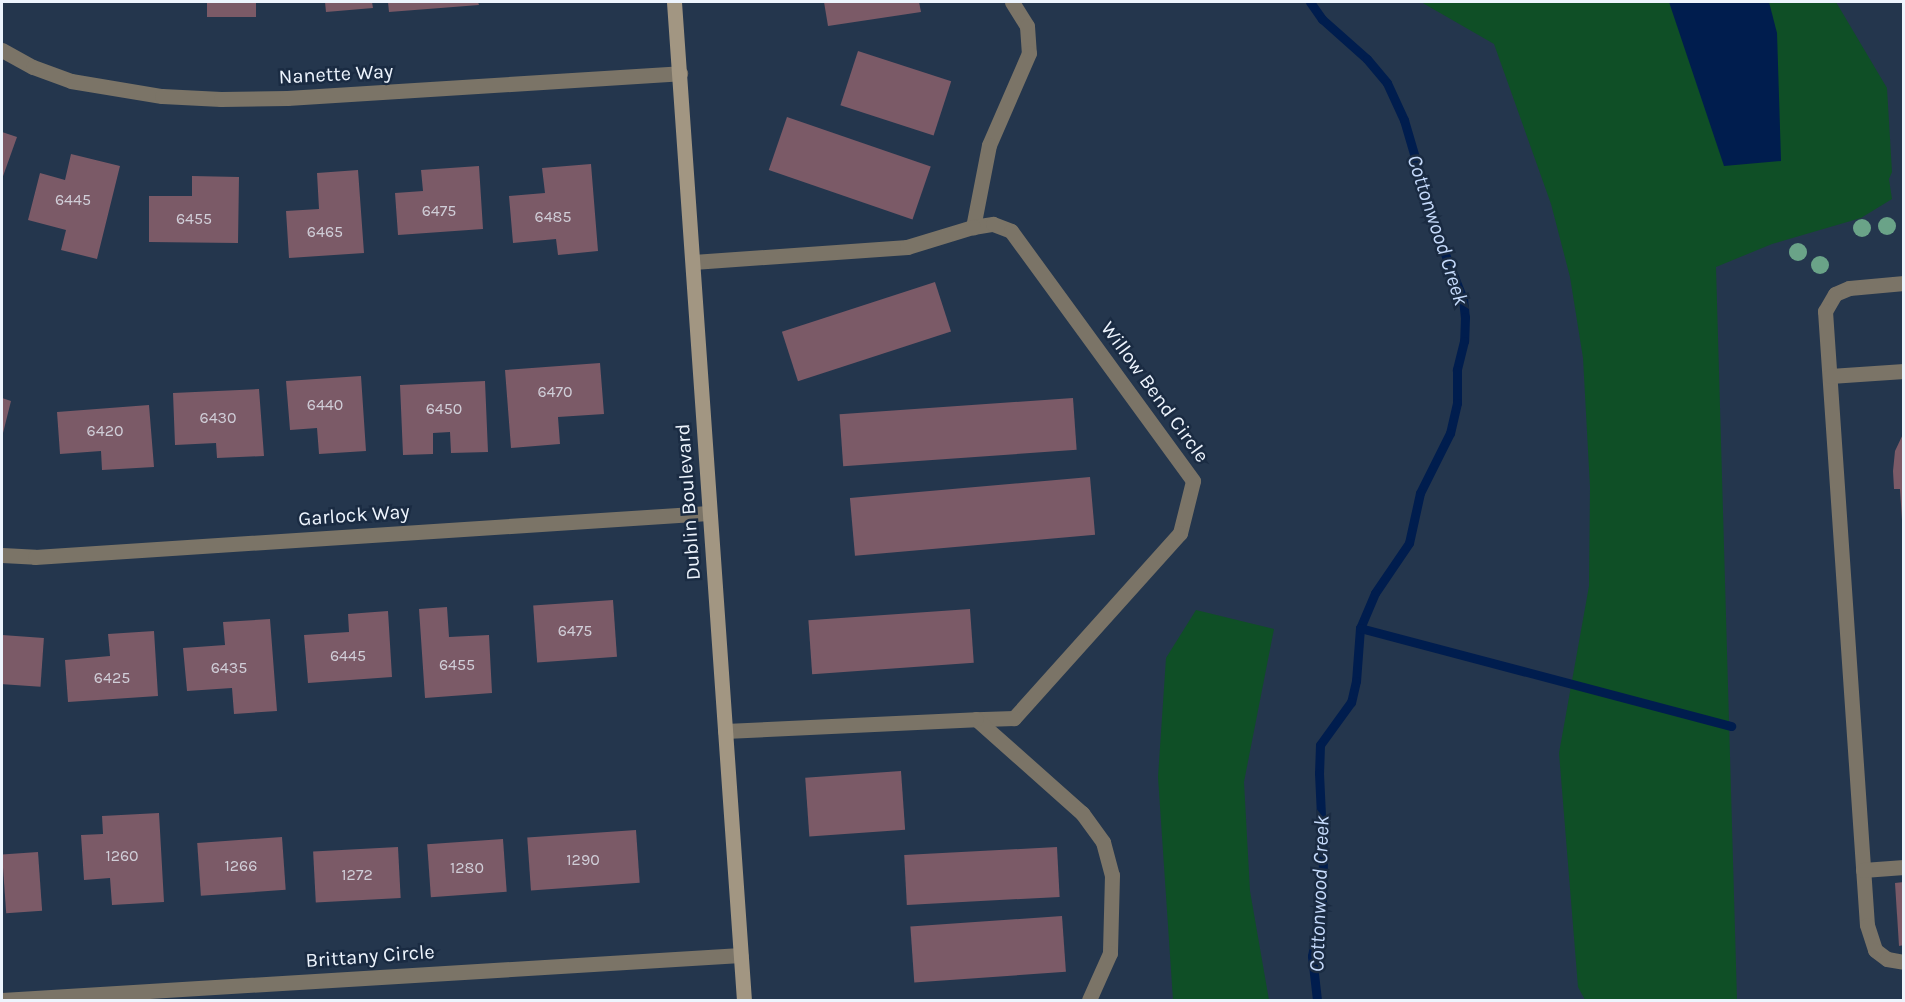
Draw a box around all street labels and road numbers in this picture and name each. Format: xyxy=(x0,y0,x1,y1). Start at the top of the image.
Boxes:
street label: Nanette Way xyxy=(278,59,394,89)
street label: Willow Bend Circle xyxy=(1096,317,1214,467)
street label: Dublin Boulevard xyxy=(671,423,705,581)
street label: Garlock Way xyxy=(298,499,410,531)
street label: Brittany Circle xyxy=(305,940,435,972)

